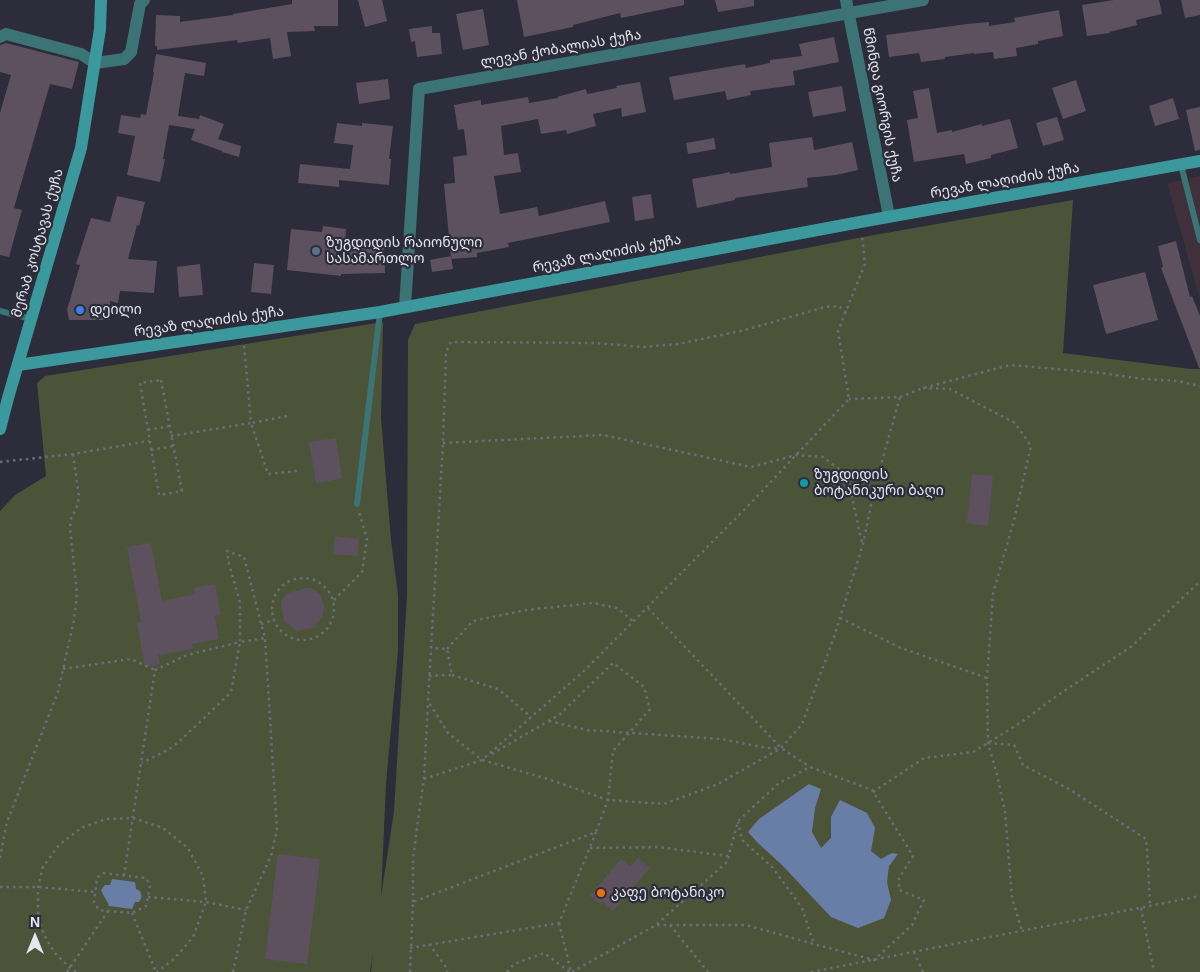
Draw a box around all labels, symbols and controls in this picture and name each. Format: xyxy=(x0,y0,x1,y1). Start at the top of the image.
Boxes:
street label: წმინდა გიორგის ქუჩა xyxy=(859,26,905,184)
street label: ლევან ქობალიას ქუჩა xyxy=(479,27,643,71)
street label: რევაზ ლაღიძის ქუჩა xyxy=(929,160,1081,202)
street label: მერაბ კოსტავას ქუჩა xyxy=(9,167,67,319)
street label: რევაზ ლაღიძის ქუჩა xyxy=(531,231,683,277)
place label: ზუგდიდის რაიონული სასამართლო xyxy=(326,235,482,268)
marker: ზუგდიდის რაიონული სასამართლო xyxy=(310,245,322,257)
place label: დეილი xyxy=(90,302,142,318)
street label: რევაზ ლაღიძის ქუჩა xyxy=(133,303,285,341)
marker: დეილი xyxy=(74,304,86,316)
place label: ზუგდიდის ბოტანიკური ბაღი xyxy=(814,467,944,500)
marker: ზუგდიდის ბოტანიკური ბაღი xyxy=(798,477,810,489)
place label: კაფე ბოტანიკო xyxy=(611,885,725,901)
marker: კაფე ბოტანიკო xyxy=(595,887,607,899)
north arrow xyxy=(10,912,60,962)
text: N xyxy=(30,914,40,930)

